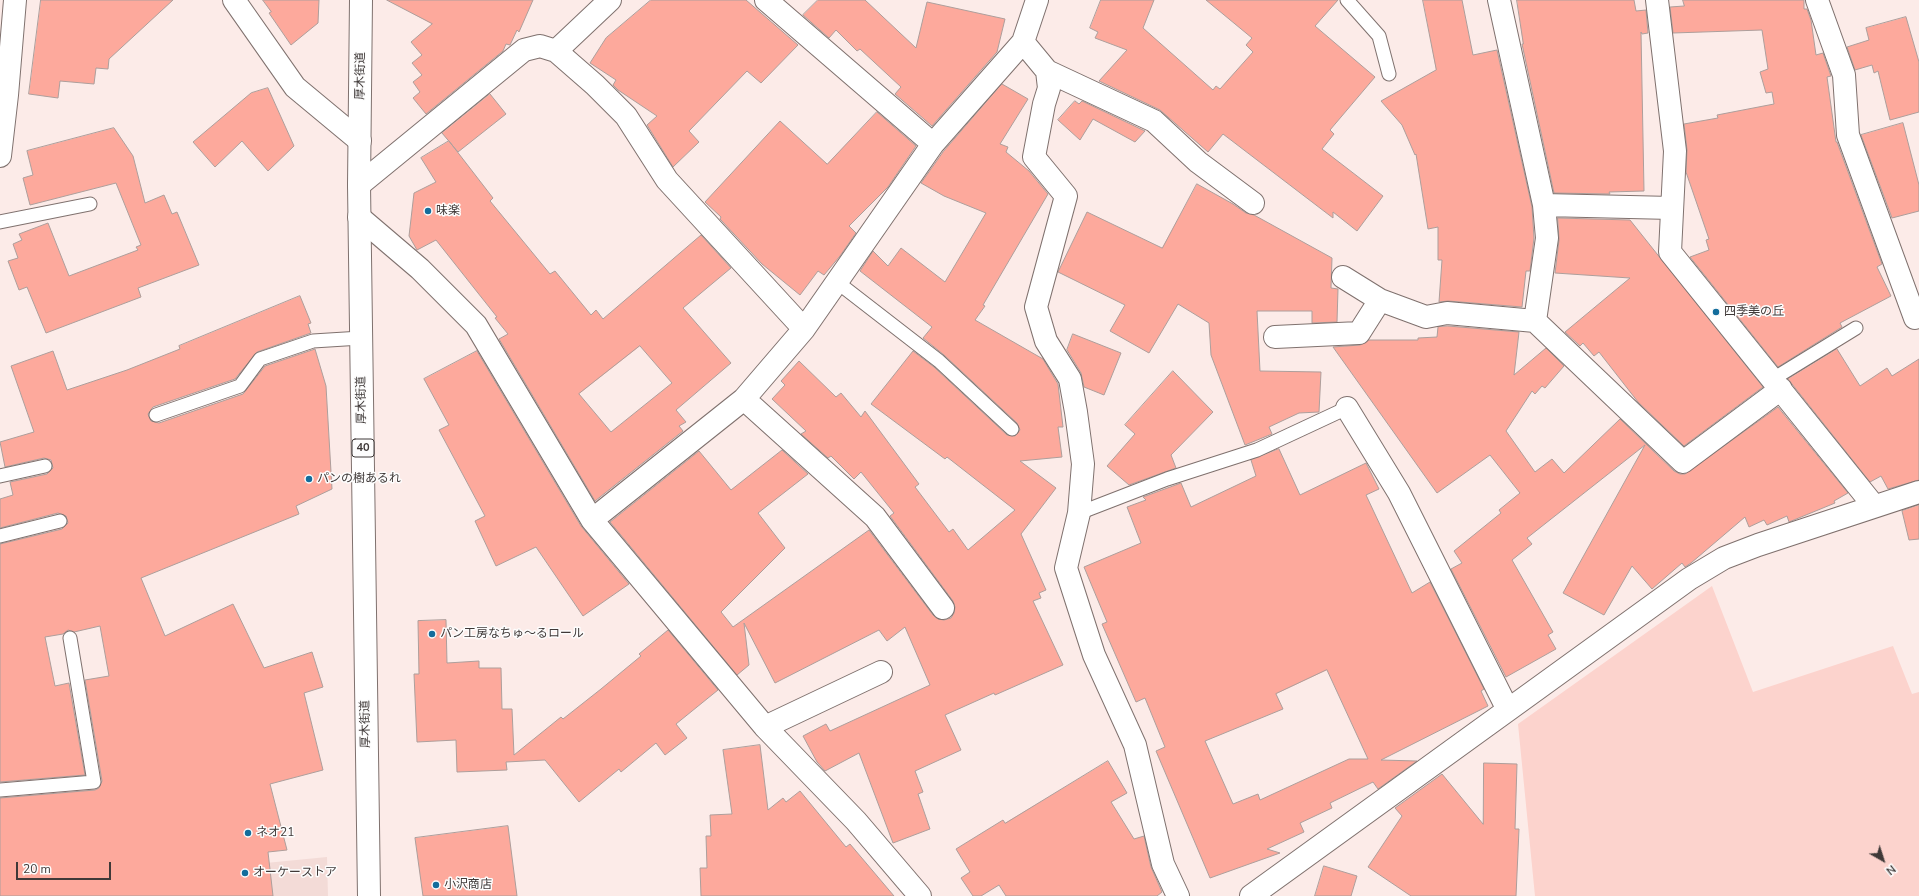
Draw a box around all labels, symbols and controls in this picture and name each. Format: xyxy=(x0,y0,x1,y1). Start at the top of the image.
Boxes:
street label: 厚木街道 xyxy=(353,52,369,100)
place label: 味楽 xyxy=(436,204,460,218)
marker: 味楽 xyxy=(423,206,433,216)
place label: 四季美の丘 xyxy=(1724,305,1784,319)
marker: 四季美の丘 xyxy=(1711,307,1721,317)
street label: 厚木街道 xyxy=(354,376,370,424)
road number: 40 xyxy=(352,439,374,457)
place label: パンの樹あるれ xyxy=(317,472,401,486)
marker: パンの樹あるれ xyxy=(304,474,314,484)
place label: パン工房なちゅ～るロール xyxy=(440,627,584,641)
marker: パン工房なちゅ～るロール xyxy=(427,629,437,639)
street label: 厚木街道 xyxy=(358,700,374,748)
place label: ネオ21 xyxy=(256,826,294,840)
marker: ネオ21 xyxy=(243,828,253,838)
north arrow xyxy=(1863,840,1903,880)
scale bar xyxy=(18,854,113,880)
text: 20 m xyxy=(23,861,51,877)
text: N xyxy=(1883,861,1899,878)
place label: オーケーストア xyxy=(253,866,337,880)
marker: オーケーストア xyxy=(240,868,250,878)
place label: 小沢商店 xyxy=(444,878,492,892)
marker: 小沢商店 xyxy=(431,880,441,890)

